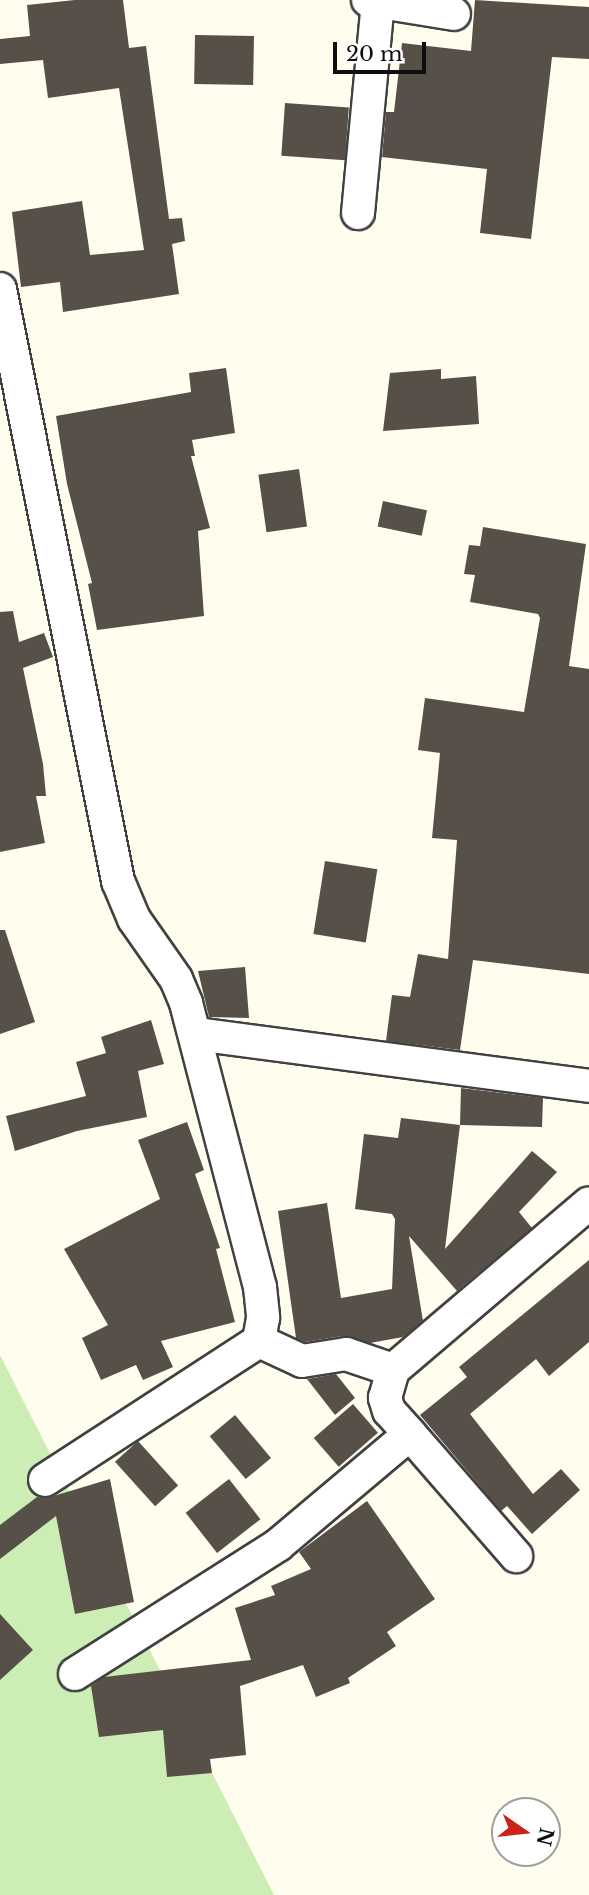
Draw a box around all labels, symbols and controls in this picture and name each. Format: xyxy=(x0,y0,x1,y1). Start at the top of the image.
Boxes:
scale bar xyxy=(337,28,430,72)
text: 20 m xyxy=(346,41,403,67)
north arrow xyxy=(491,1797,561,1867)
text: N xyxy=(532,1825,558,1848)

